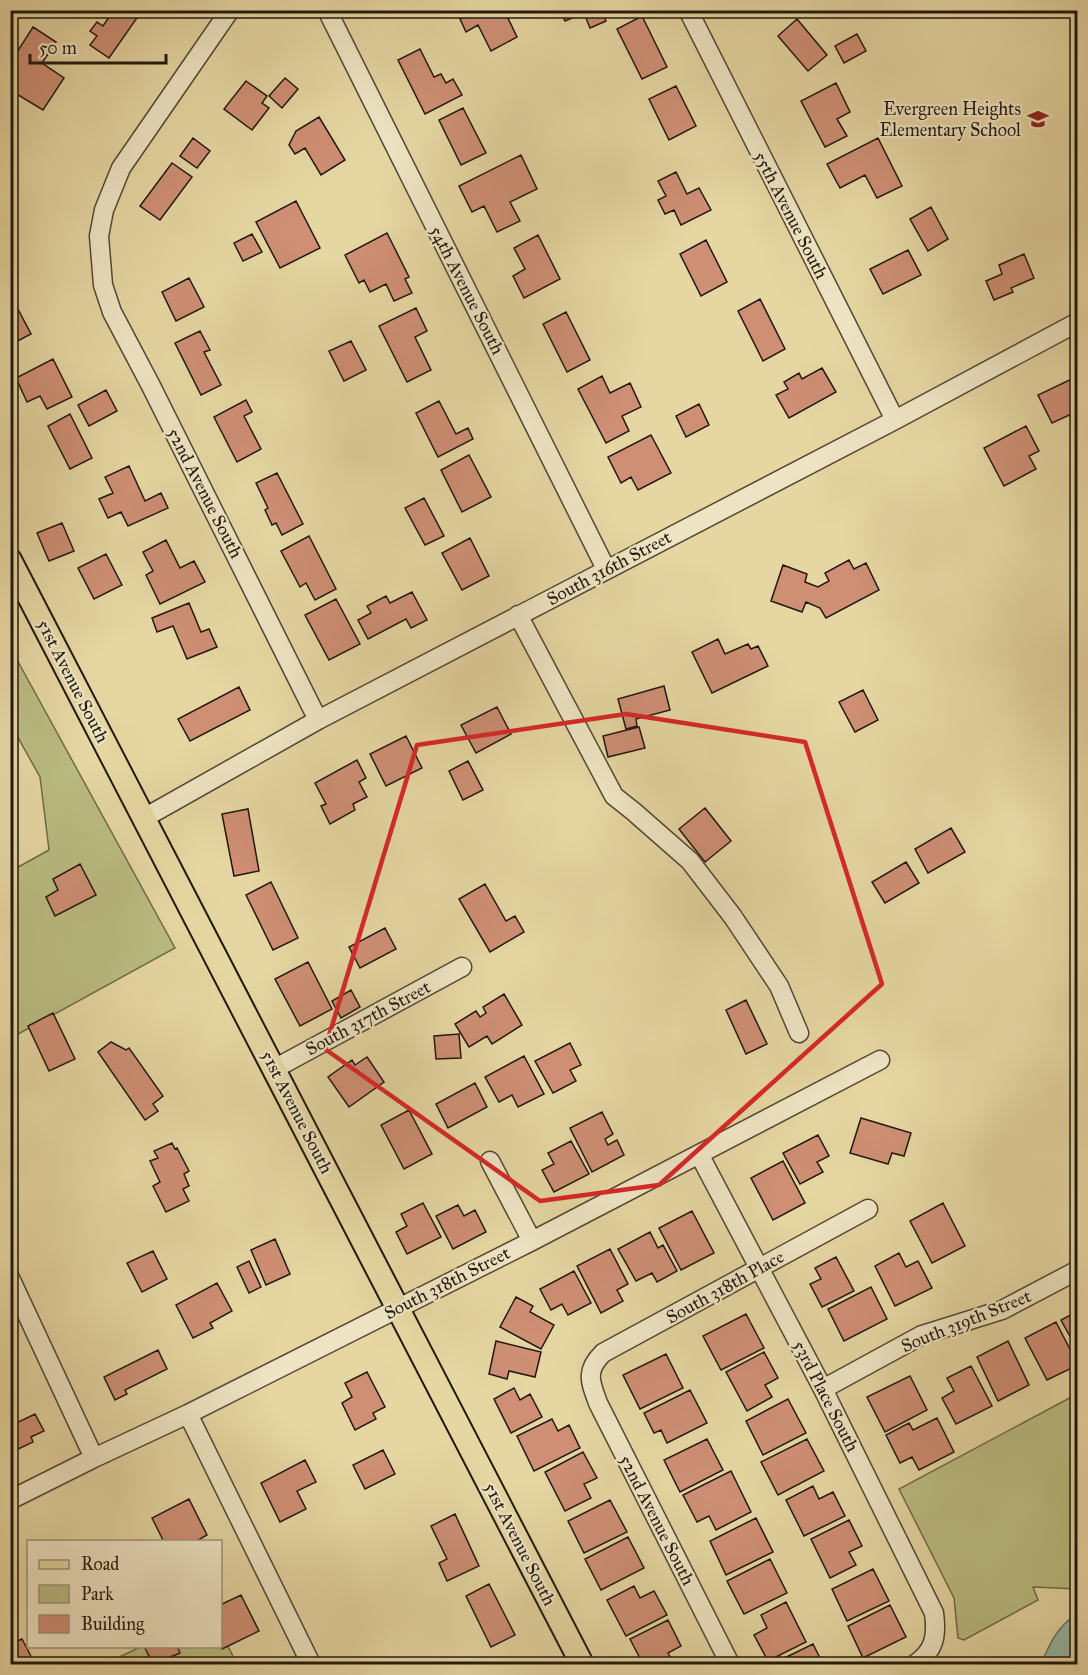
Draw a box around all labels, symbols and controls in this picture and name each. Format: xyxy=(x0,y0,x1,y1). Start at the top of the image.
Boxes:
scale bar xyxy=(30,27,166,65)
text: 50 m xyxy=(39,37,77,59)
place label: Evergreen Heights Elementary School xyxy=(879,98,1021,141)
school or university icon: Evergreen Heights Elementary School xyxy=(1026,107,1050,131)
street label: 55th Avenue South xyxy=(749,147,833,283)
street label: 54th Avenue South xyxy=(425,222,509,358)
street label: 52nd Avenue South xyxy=(163,424,247,562)
street label: South 316th Street xyxy=(543,526,676,610)
street label: 51st Avenue South xyxy=(32,616,114,746)
street label: South 317th Street xyxy=(302,976,435,1060)
street label: 51st Avenue South xyxy=(256,1047,338,1177)
street label: South 318th Street xyxy=(380,1242,514,1324)
street label: South 318th Place xyxy=(662,1246,788,1328)
street label: South 319th Street xyxy=(898,1285,1035,1357)
street label: 53rd Place South xyxy=(788,1336,864,1456)
street label: 52nd Avenue South xyxy=(615,1451,699,1589)
street label: 51st Avenue South xyxy=(479,1479,561,1609)
legend xyxy=(27,1540,222,1648)
text: Road xyxy=(81,1553,119,1575)
text: Park xyxy=(81,1583,114,1605)
text: Building xyxy=(81,1613,145,1636)

